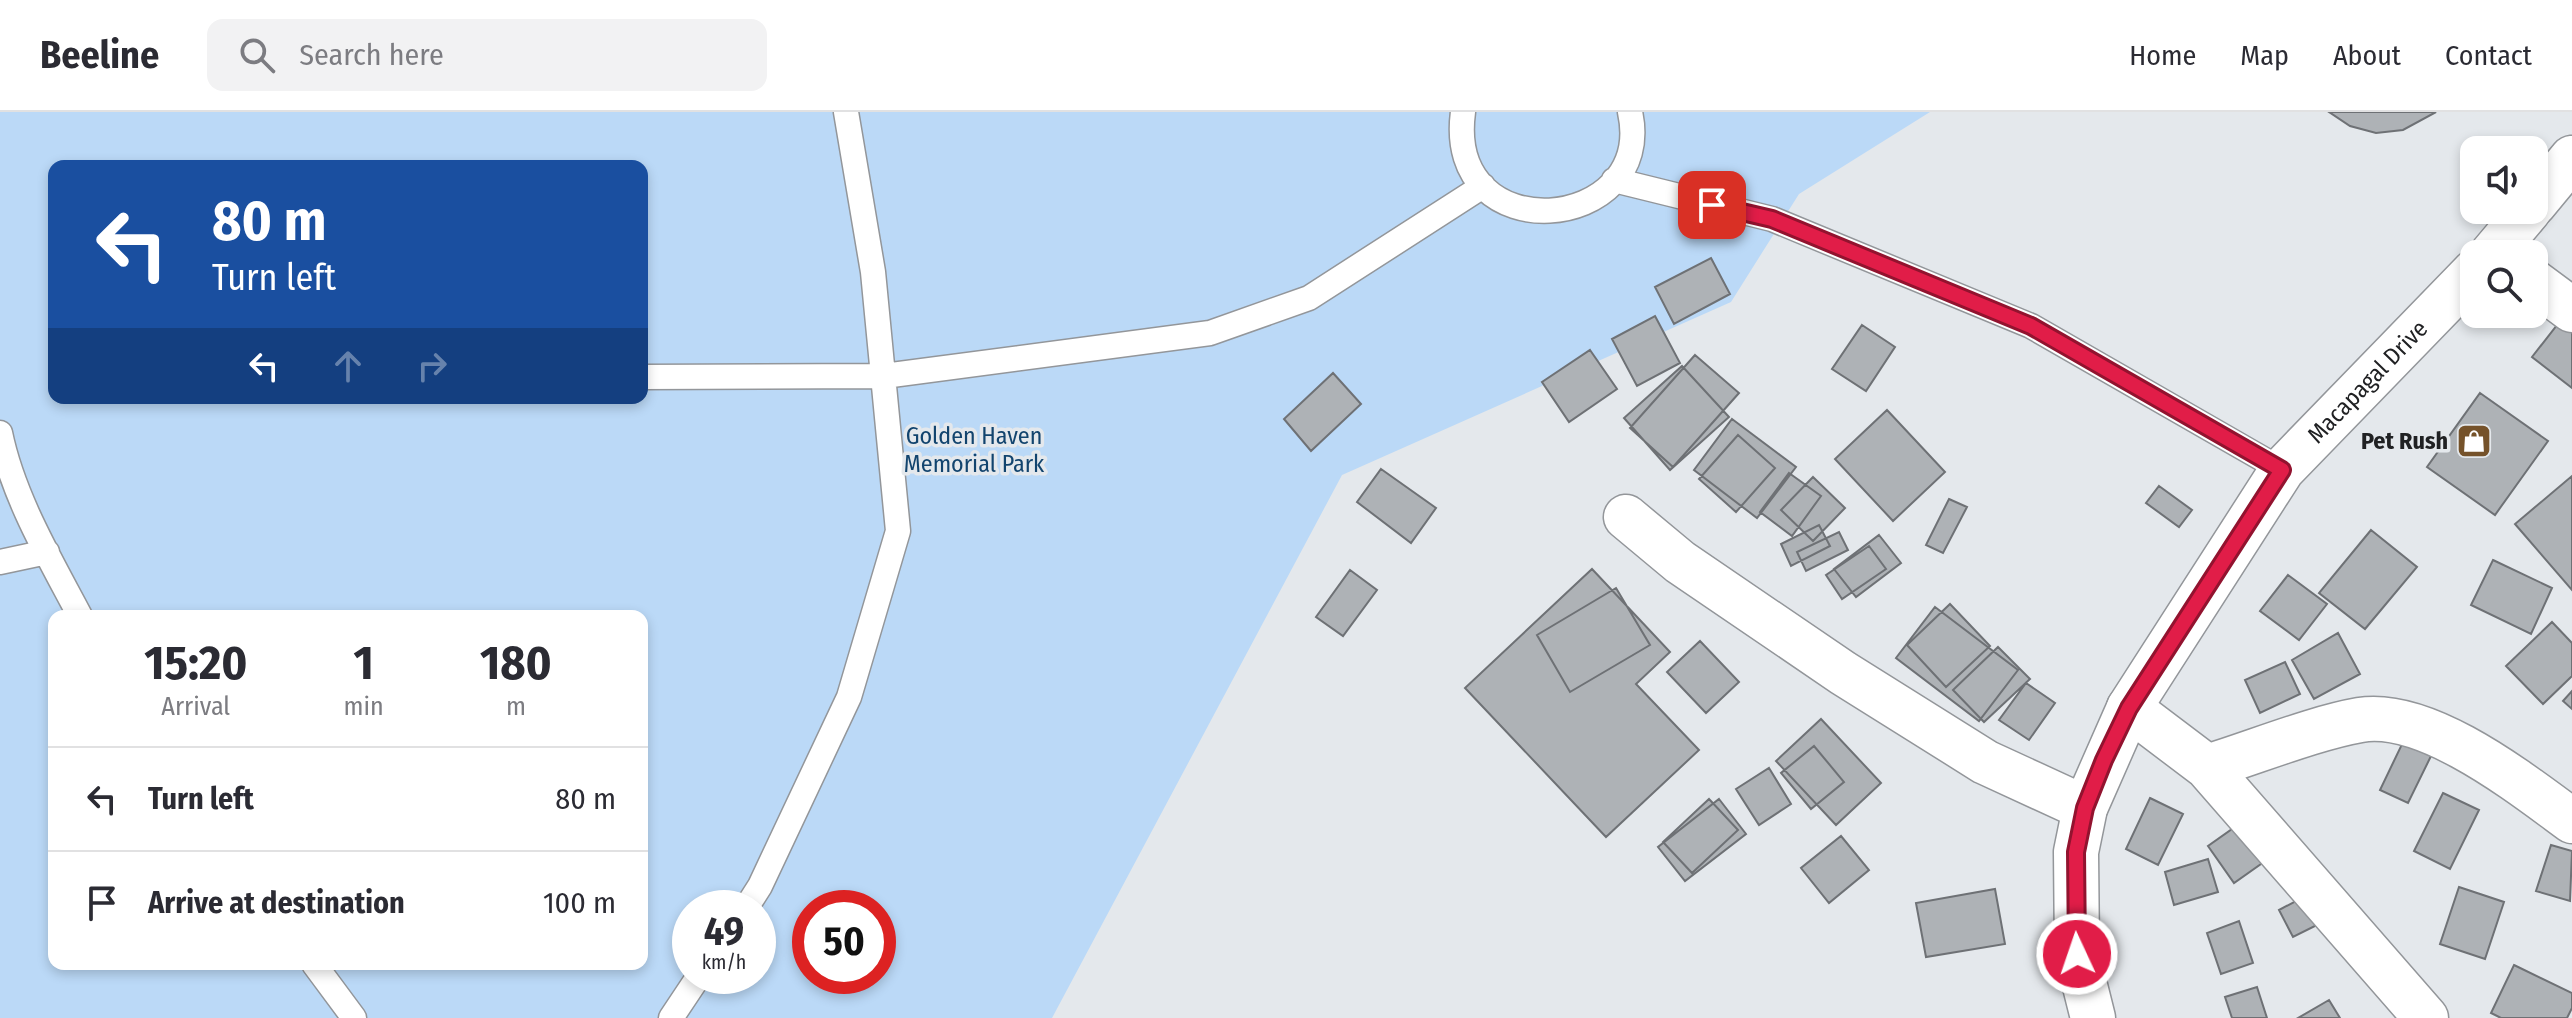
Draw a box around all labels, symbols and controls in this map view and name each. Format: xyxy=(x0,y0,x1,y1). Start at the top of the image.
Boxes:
search box xyxy=(207,19,767,91)
text: Beeline xyxy=(40,32,159,78)
icon: search xyxy=(235,33,279,77)
text: Search here xyxy=(299,37,444,73)
text: Home xyxy=(2129,39,2196,72)
text: Map xyxy=(2240,39,2289,72)
text: About xyxy=(2333,39,2401,72)
text: Contact xyxy=(2445,39,2532,72)
map controls xyxy=(2460,136,2548,328)
button: sound xyxy=(2460,136,2548,224)
pin xyxy=(1678,171,1746,239)
icon: arrive xyxy=(1690,183,1734,227)
text: 80 m xyxy=(212,188,327,255)
icon: left xyxy=(80,192,184,296)
button: search xyxy=(2460,240,2548,328)
text: Turn left xyxy=(212,256,336,300)
street label: Macapagal Drive xyxy=(2302,315,2433,449)
icon: left xyxy=(242,344,286,388)
icon: ahead xyxy=(326,344,370,388)
icon: right xyxy=(410,344,454,388)
park label: Golden Haven Memorial Park xyxy=(904,422,1045,478)
shop icon: Pet Rush xyxy=(2455,422,2493,460)
place label: Pet Rush xyxy=(2361,427,2448,455)
text: 15:20 xyxy=(144,634,247,692)
text: 1 xyxy=(354,634,374,692)
text: 180 xyxy=(480,634,552,692)
text: Arrival xyxy=(161,691,230,722)
text: min xyxy=(344,691,384,722)
text: m xyxy=(506,691,526,722)
icon: left xyxy=(80,777,124,821)
text: Turn left xyxy=(148,781,254,817)
text: 80 m xyxy=(555,781,616,817)
icon: arrive xyxy=(80,881,124,925)
text: Arrive at destination xyxy=(148,885,405,921)
text: 100 m xyxy=(543,885,616,921)
speed limit sign: 50 xyxy=(792,890,896,994)
text: 49 xyxy=(704,908,744,956)
position arrow xyxy=(2035,912,2119,996)
text: km/h xyxy=(702,950,746,974)

